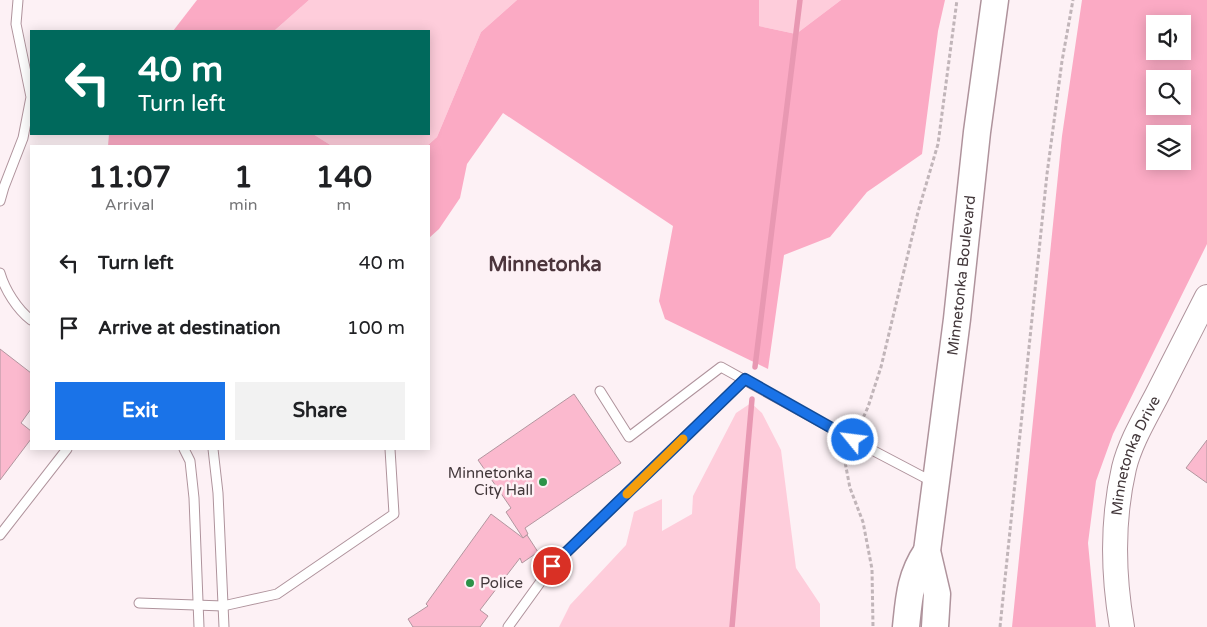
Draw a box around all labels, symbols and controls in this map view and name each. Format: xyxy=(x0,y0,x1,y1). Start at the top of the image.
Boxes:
map controls xyxy=(1146,15,1191,170)
button: sound xyxy=(1146,15,1191,60)
text: 40 m xyxy=(138,49,223,91)
icon: left xyxy=(55,50,120,115)
button: search xyxy=(1146,70,1191,115)
text: Turn left xyxy=(138,91,226,117)
button: layers xyxy=(1146,125,1191,170)
text: 11:07 xyxy=(88,159,171,196)
text: 1 xyxy=(234,159,253,196)
text: 140 xyxy=(316,159,372,196)
street label: Minnetonka Boulevard xyxy=(943,194,979,357)
text: Arrival xyxy=(105,195,154,215)
text: min xyxy=(229,195,258,215)
text: m xyxy=(336,195,351,215)
icon: left xyxy=(55,249,83,277)
text: Turn left xyxy=(98,252,174,274)
text: 40 m xyxy=(359,252,405,274)
district label: Minnetonka xyxy=(488,253,602,277)
icon: arrive xyxy=(55,314,83,342)
text: Arrive at destination xyxy=(98,317,281,339)
text: 100 m xyxy=(347,317,405,339)
button: Exit xyxy=(55,382,225,440)
button: Share xyxy=(235,382,405,440)
street label: Minnetonka Drive xyxy=(1108,393,1164,516)
position arrow xyxy=(826,413,878,465)
place label: Minnetonka City Hall xyxy=(448,464,533,499)
marker: Minnetonka City Hall xyxy=(537,476,549,488)
pin xyxy=(531,545,573,587)
icon: arrive xyxy=(538,552,566,580)
place label: Police xyxy=(480,574,523,592)
marker: Police xyxy=(464,577,476,589)

